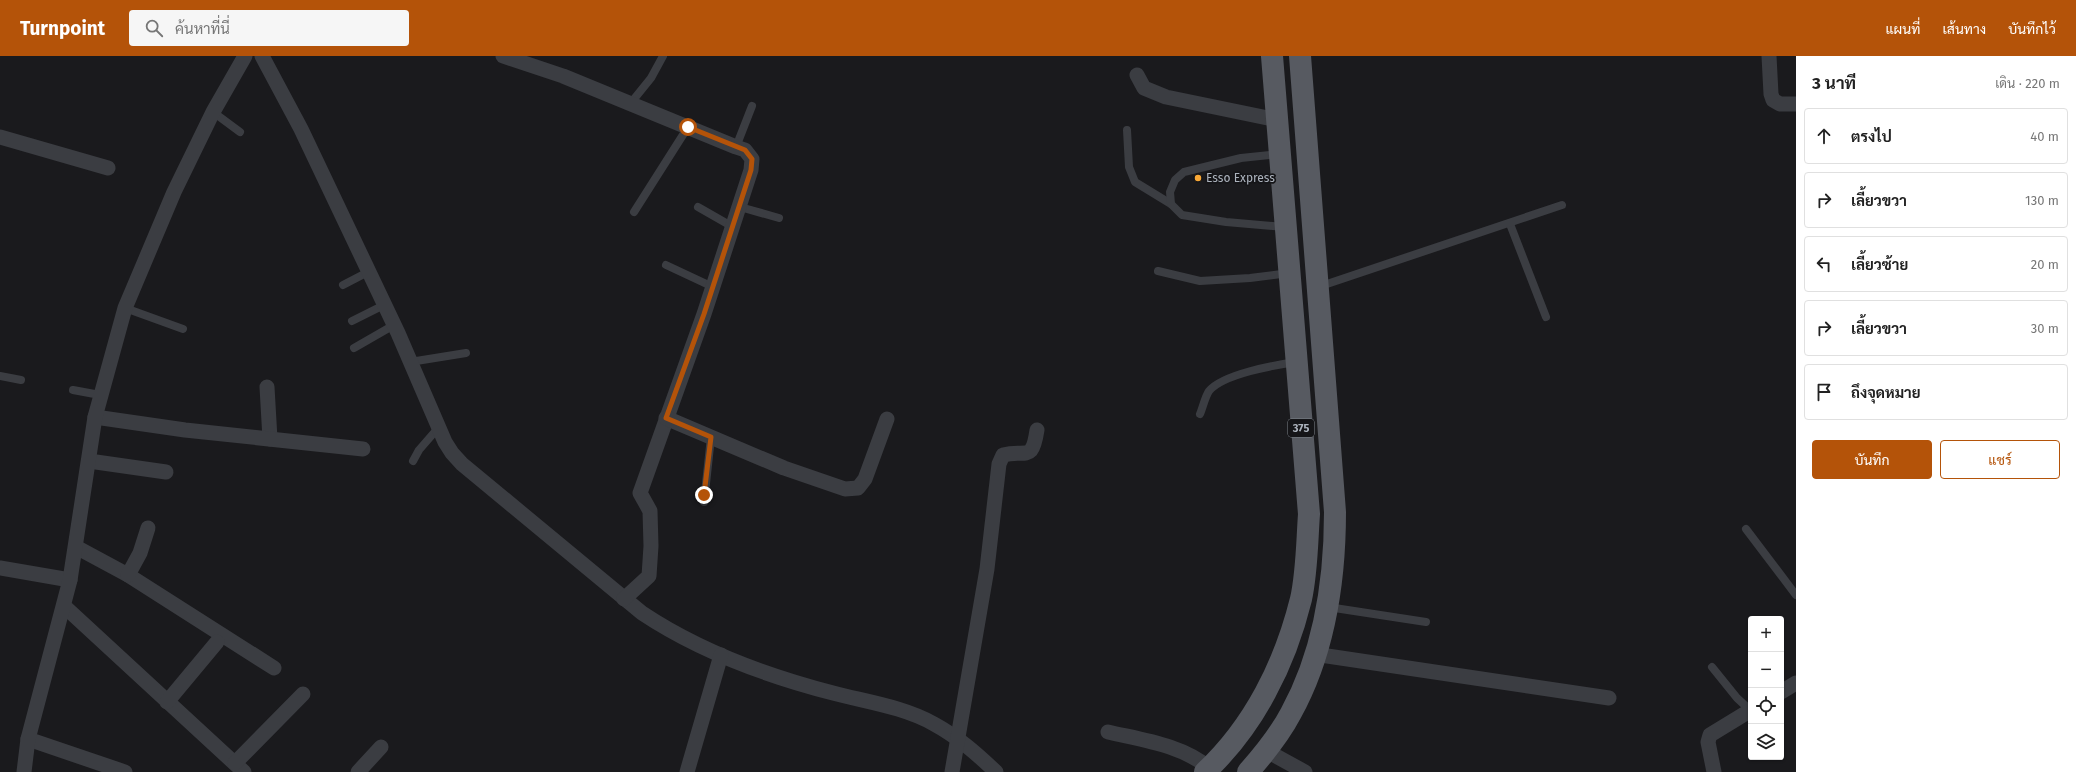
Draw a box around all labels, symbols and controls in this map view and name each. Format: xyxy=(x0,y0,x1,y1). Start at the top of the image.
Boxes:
search box xyxy=(129,10,409,46)
text: Turnpoint xyxy=(20,17,105,40)
icon: search xyxy=(143,17,165,39)
text: ค้นหาที่นี่ xyxy=(175,20,230,38)
text: แผนที่ xyxy=(1885,21,1920,38)
text: เส้นทาง xyxy=(1942,21,1986,38)
text: บันทึกไว้ xyxy=(2008,21,2056,38)
text: 3 นาที xyxy=(1812,73,1856,94)
text: เดิน · 220 m xyxy=(1995,76,2060,91)
route start xyxy=(679,118,697,136)
icon: ahead xyxy=(1813,125,1835,147)
text: ตรงไป xyxy=(1851,128,1892,146)
text: 40 m xyxy=(2030,129,2059,144)
place label: Esso Express xyxy=(1206,171,1275,185)
marker: Esso Express xyxy=(1193,173,1203,183)
icon: right xyxy=(1813,189,1835,211)
text: เลี้ยวขวา xyxy=(1851,192,1907,210)
text: 130 m xyxy=(2025,193,2059,208)
icon: left xyxy=(1813,253,1835,275)
text: เลี้ยวซ้าย xyxy=(1851,256,1908,274)
text: 20 m xyxy=(2031,257,2059,272)
icon: right xyxy=(1813,317,1835,339)
text: เลี้ยวขวา xyxy=(1851,320,1907,338)
text: 30 m xyxy=(2031,321,2059,336)
icon: arrive xyxy=(1813,381,1835,403)
text: ถึงจุดหมาย xyxy=(1851,384,1921,402)
road number: 375 xyxy=(1288,419,1314,437)
button: บันทึก xyxy=(1812,440,1932,479)
button: แชร์ xyxy=(1940,440,2060,479)
route end xyxy=(695,486,713,504)
map controls xyxy=(1748,616,1784,760)
button: + xyxy=(1748,616,1784,652)
button: − xyxy=(1748,652,1784,688)
button: locate xyxy=(1748,688,1784,724)
button: layers xyxy=(1748,724,1784,760)

